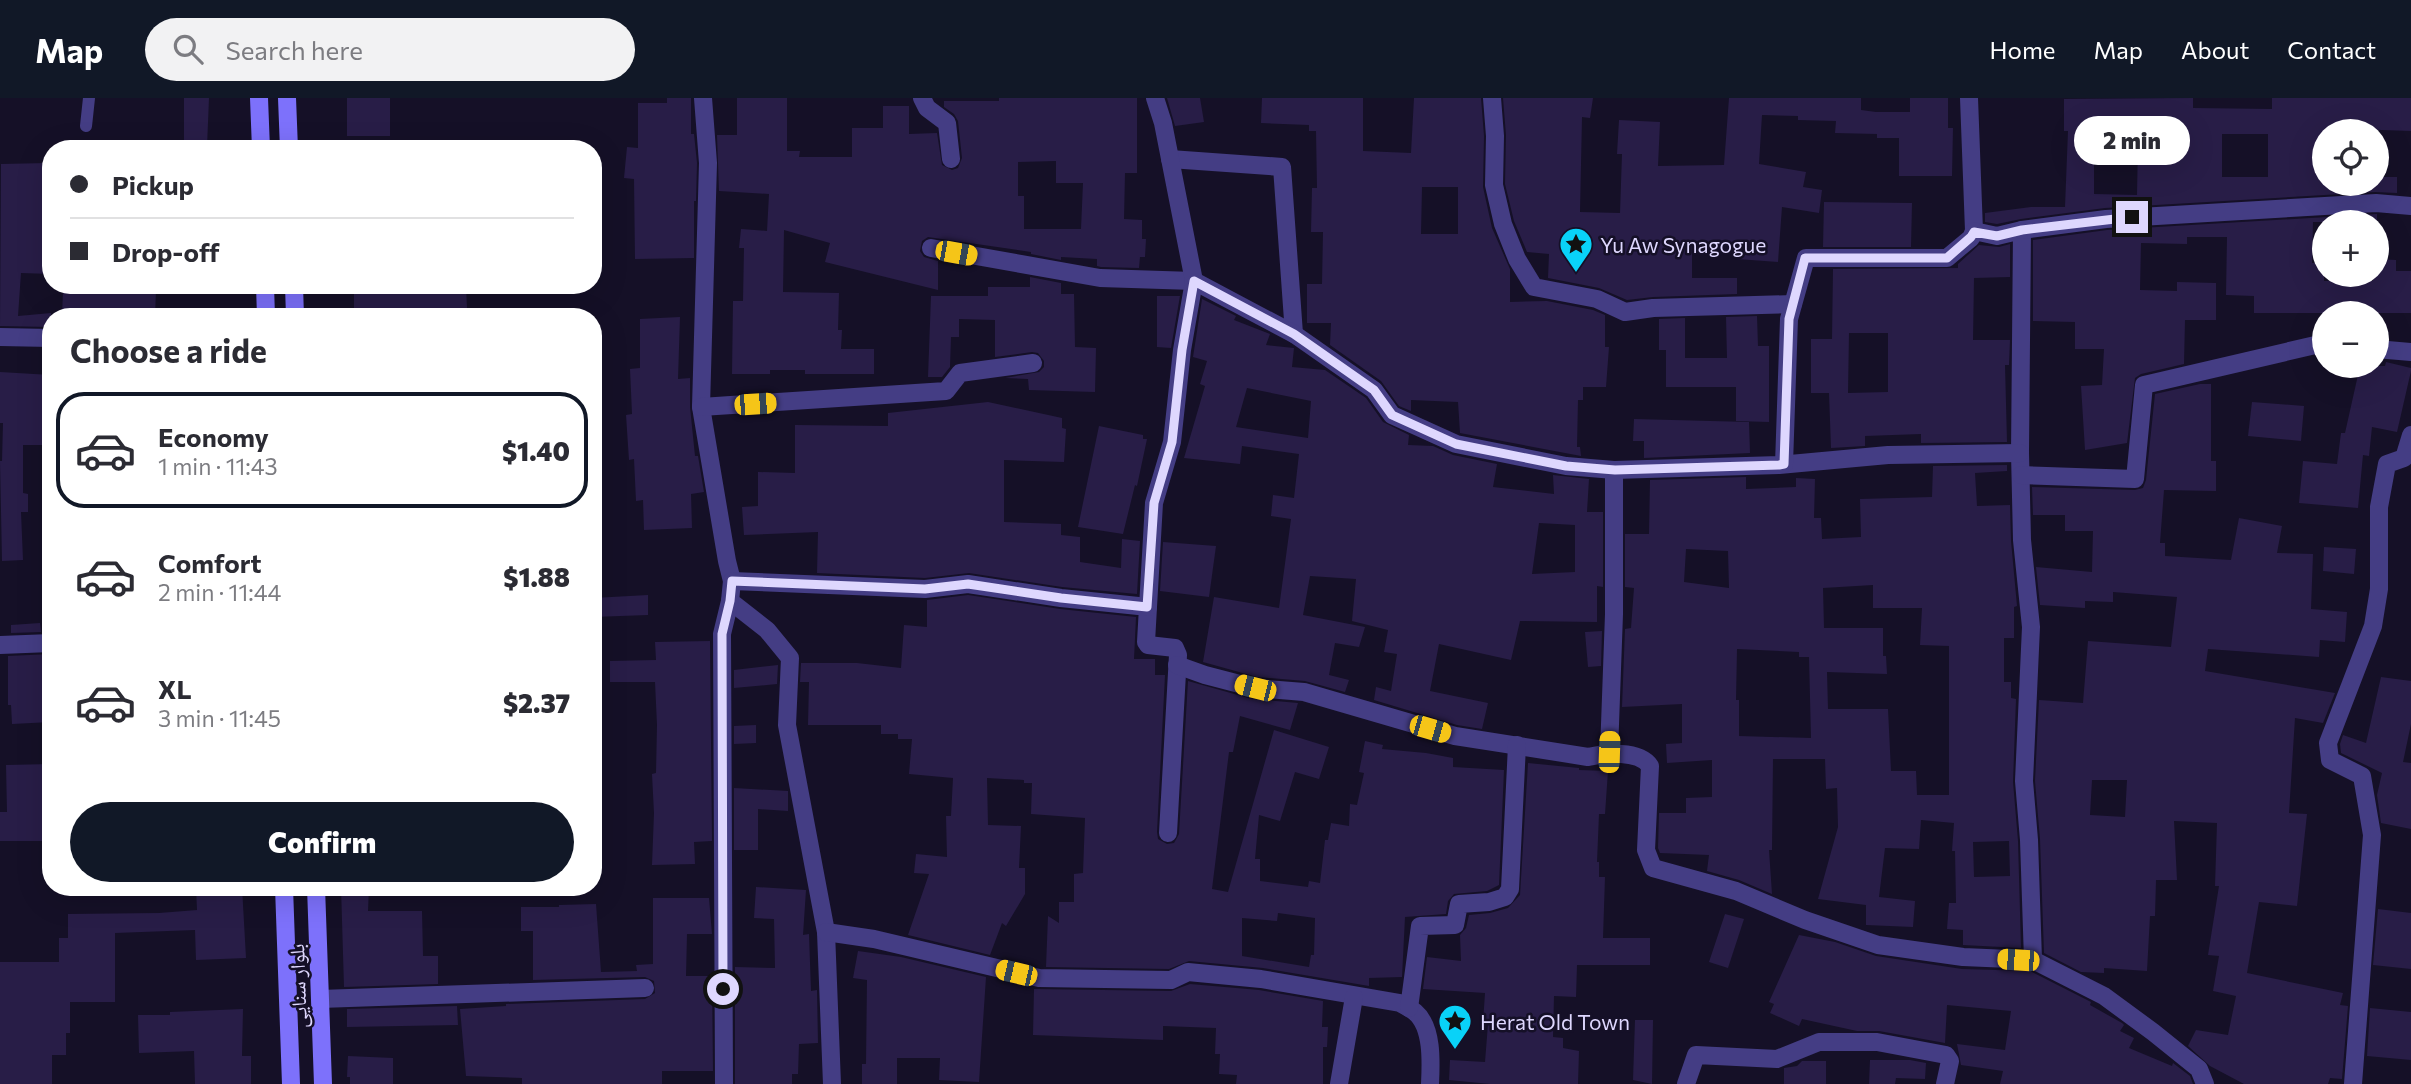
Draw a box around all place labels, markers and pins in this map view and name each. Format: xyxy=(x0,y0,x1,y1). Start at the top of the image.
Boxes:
place icon: Yu Aw Synagogue xyxy=(1557,225,1595,274)
place label: Yu Aw Synagogue xyxy=(1600,232,1766,257)
place icon: Herat Old Town xyxy=(1436,1002,1474,1051)
place label: Herat Old Town xyxy=(1480,1009,1630,1034)

